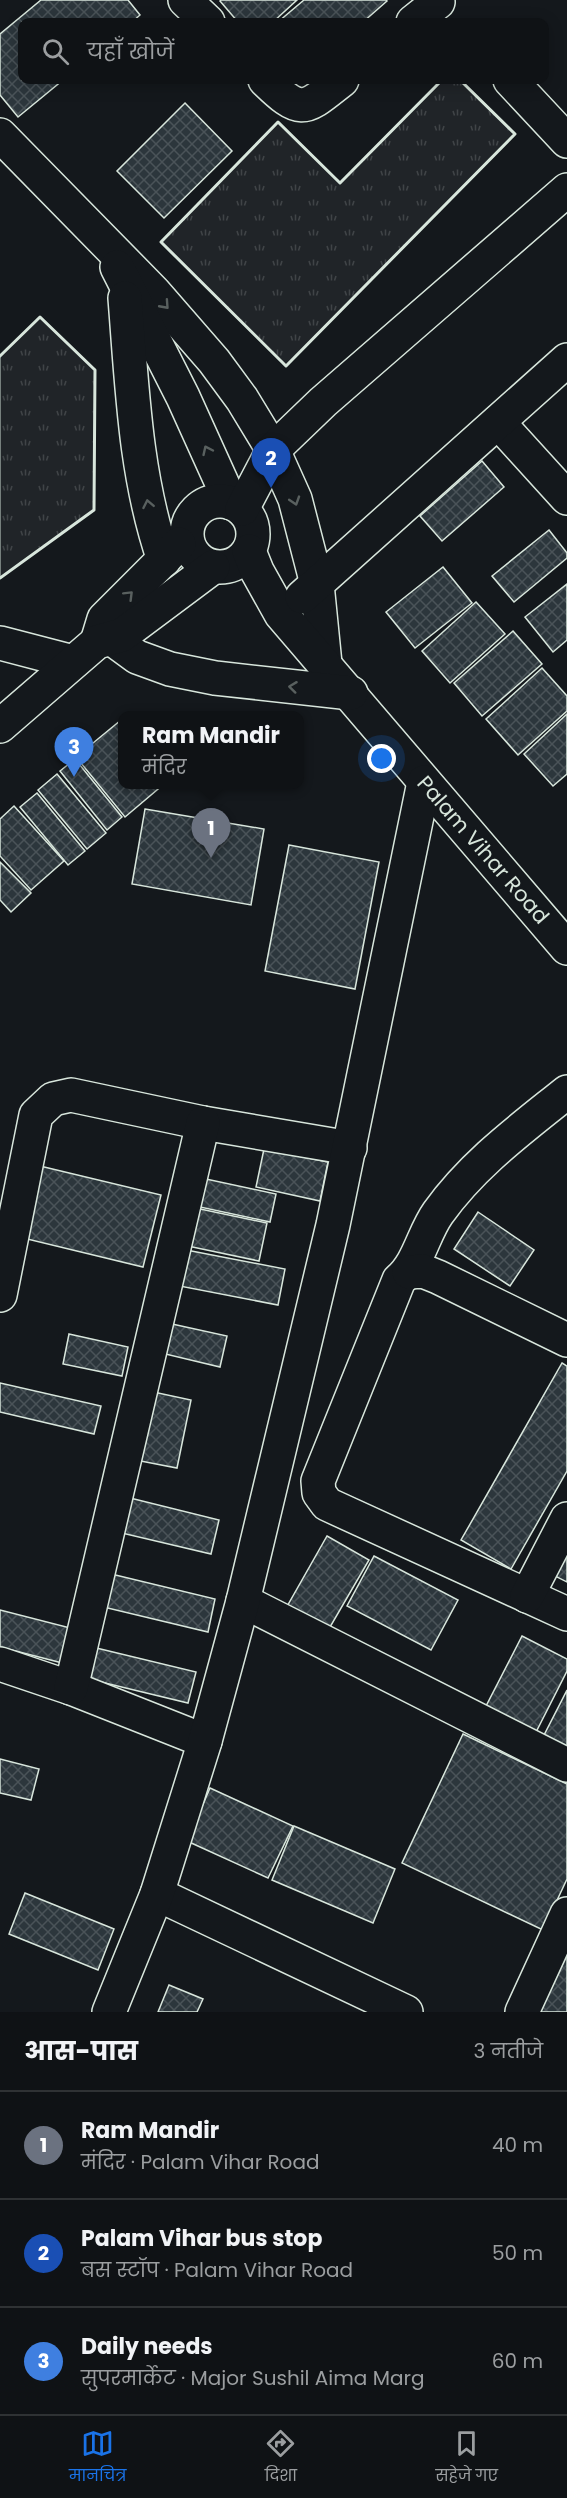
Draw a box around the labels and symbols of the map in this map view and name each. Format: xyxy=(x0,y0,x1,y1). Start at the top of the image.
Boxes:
one-way arrow xyxy=(158,298,169,309)
pin: 2 xyxy=(252,438,290,488)
one-way arrow xyxy=(202,446,214,457)
one-way arrow xyxy=(287,495,300,506)
one-way arrow xyxy=(142,499,155,509)
one-way arrow xyxy=(121,592,132,603)
one-way arrow xyxy=(288,681,298,694)
pin: 3 xyxy=(54,728,94,777)
your location xyxy=(367,744,396,773)
street label: Palam Vihar Road xyxy=(411,769,556,930)
pin: 1 xyxy=(192,808,230,858)

